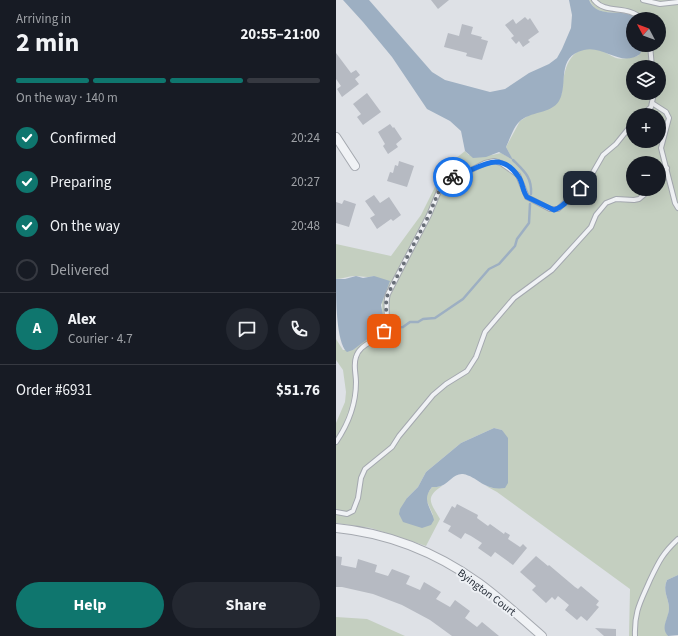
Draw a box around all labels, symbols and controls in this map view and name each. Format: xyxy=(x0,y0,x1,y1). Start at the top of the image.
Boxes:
text: Arriving in xyxy=(16,10,71,28)
north arrow xyxy=(626,12,666,52)
map controls xyxy=(626,12,666,196)
text: 2 min xyxy=(16,24,79,61)
text: 20:55–21:00 xyxy=(240,24,320,45)
button: layers xyxy=(626,60,666,100)
text: On the way · 140 m xyxy=(16,89,118,107)
button: + xyxy=(626,108,666,148)
icon: check xyxy=(16,127,38,149)
text: Confirmed xyxy=(50,128,116,149)
text: 20:24 xyxy=(291,129,320,147)
button: − xyxy=(626,156,666,196)
courier xyxy=(433,157,473,197)
icon: bike xyxy=(442,166,464,188)
icon: check xyxy=(16,171,38,193)
pin xyxy=(563,171,597,205)
text: Preparing xyxy=(50,172,111,193)
text: 20:27 xyxy=(291,173,320,191)
icon: home xyxy=(569,177,591,199)
icon: check xyxy=(16,215,38,237)
text: On the way xyxy=(50,216,120,237)
text: 20:48 xyxy=(291,217,320,235)
text: Delivered xyxy=(50,260,109,281)
button: chat xyxy=(226,308,268,350)
button: phone xyxy=(278,308,320,350)
text: Alex xyxy=(68,309,96,330)
pin xyxy=(367,314,401,348)
text: A xyxy=(33,318,41,339)
icon: bag xyxy=(373,320,395,342)
text: Courier · 4.7 xyxy=(68,330,133,348)
text: Order #6931 xyxy=(16,380,92,401)
text: $51.76 xyxy=(276,380,320,401)
street label: Byington Court xyxy=(455,566,519,619)
button: Help xyxy=(16,582,164,628)
button: Share xyxy=(172,582,320,628)

